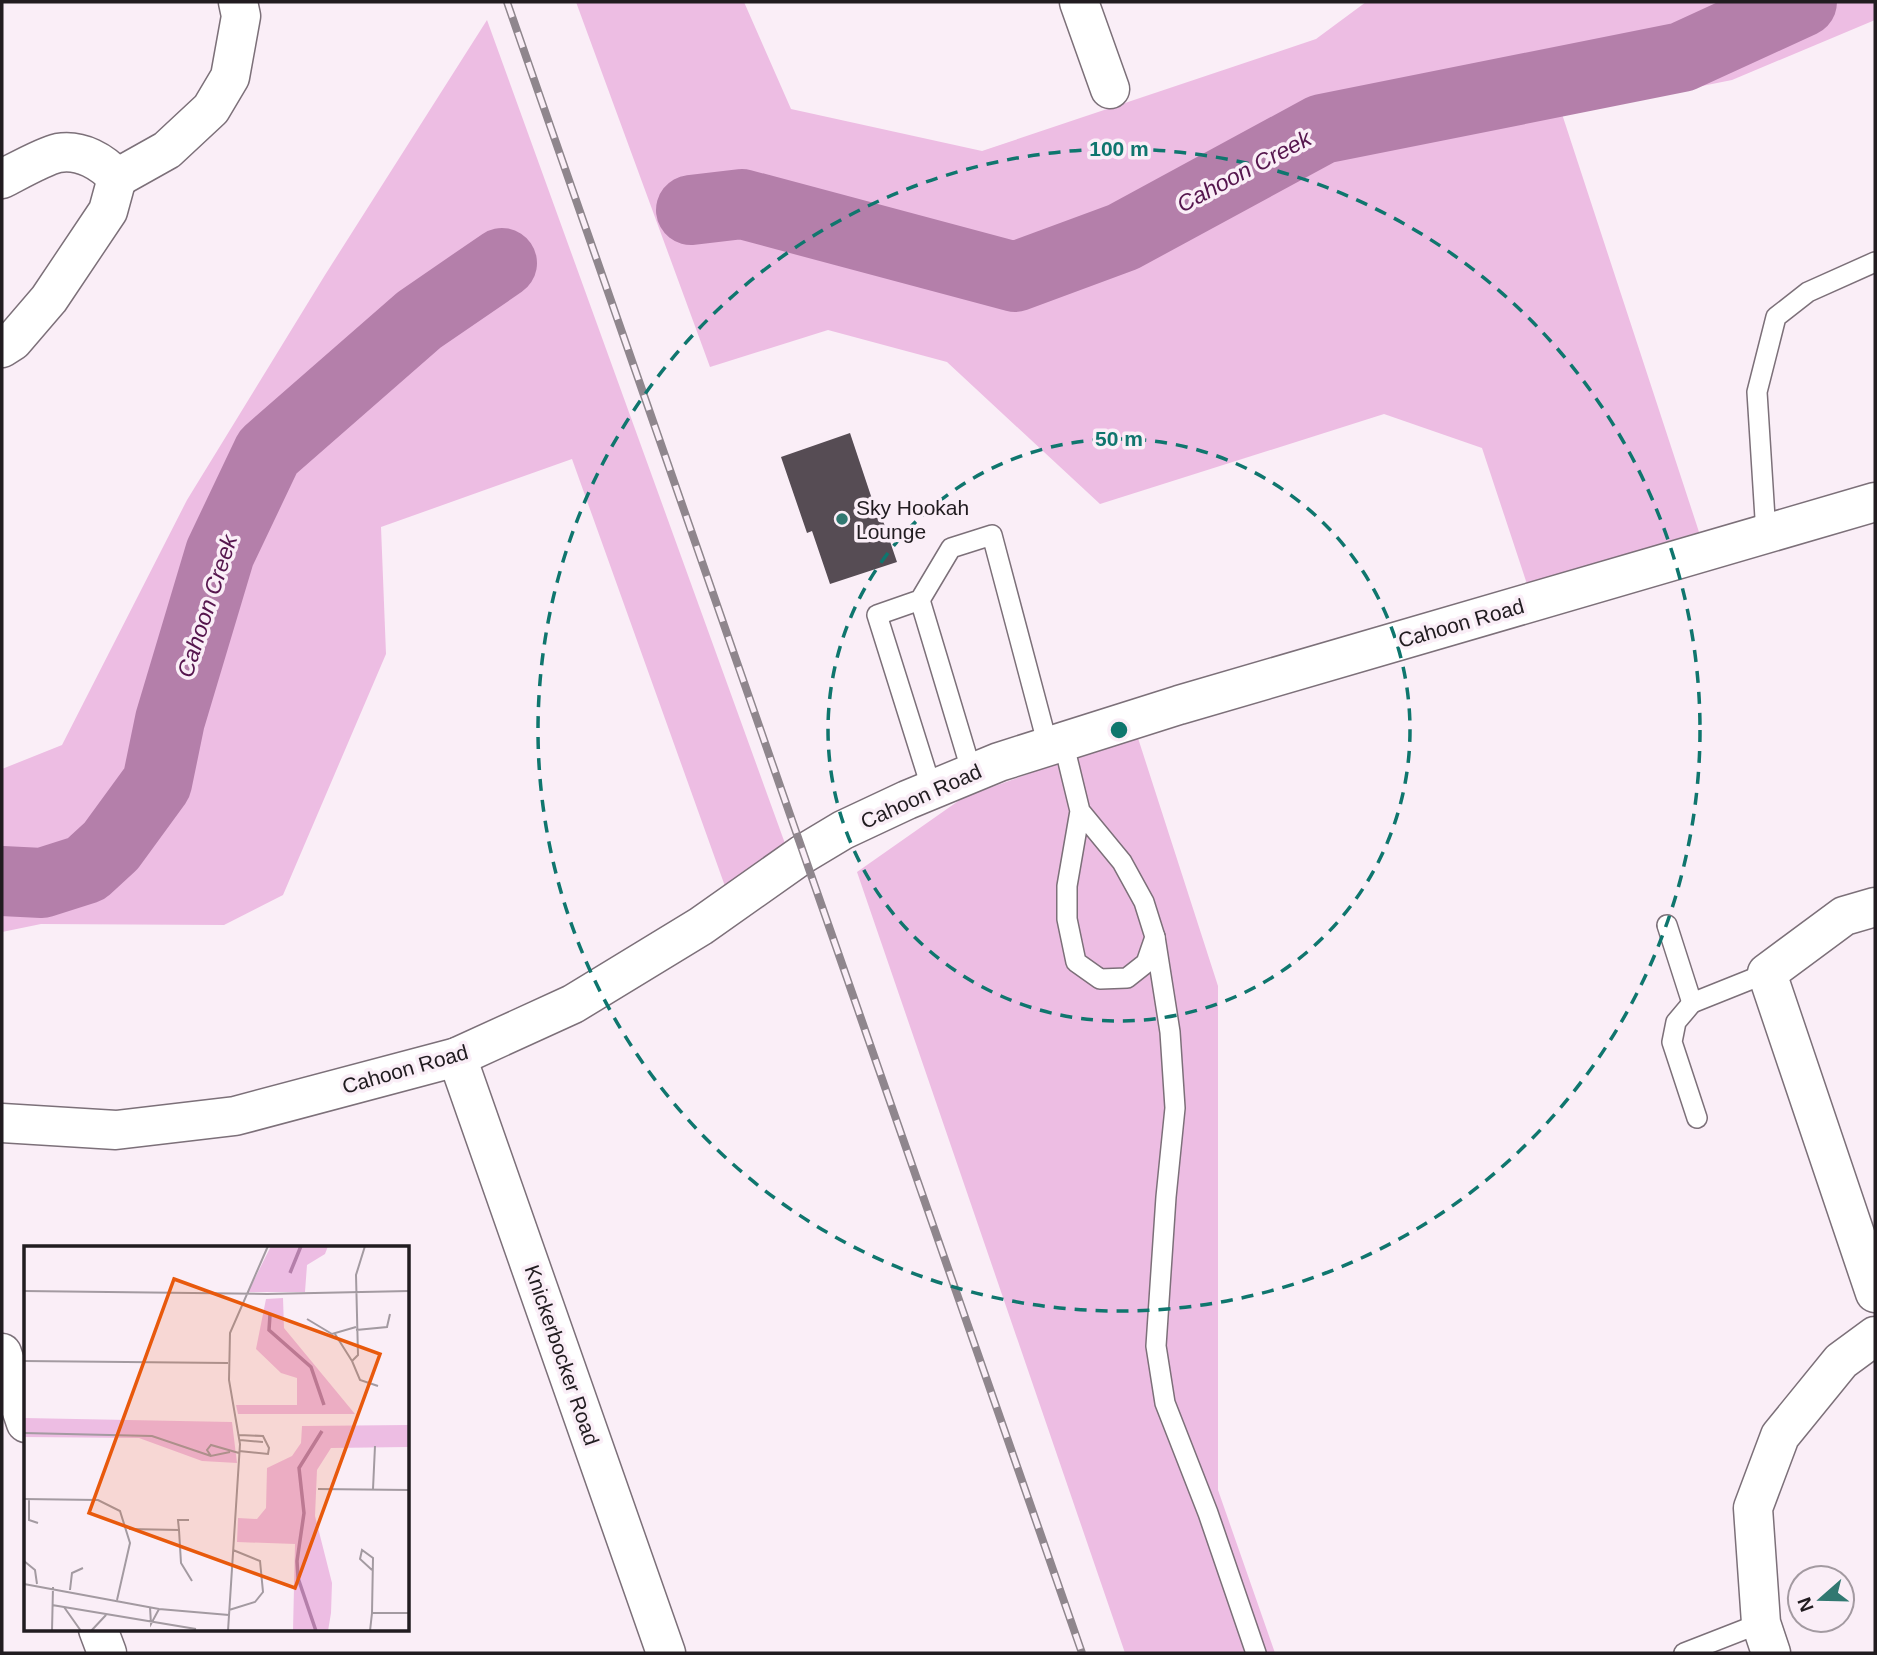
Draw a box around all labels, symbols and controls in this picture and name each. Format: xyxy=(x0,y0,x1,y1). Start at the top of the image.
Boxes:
water label: Cahoon Creek xyxy=(1172,124,1317,217)
text: 100 m xyxy=(1089,137,1149,160)
text: 50 m xyxy=(1095,427,1143,450)
place label: Sky Hookah Lounge xyxy=(856,496,969,543)
marker: Sky Hookah Lounge xyxy=(834,511,850,527)
water label: Cahoon Creek xyxy=(172,530,243,681)
street label: Cahoon Road xyxy=(1396,594,1526,652)
centre of rings xyxy=(1107,718,1131,742)
street label: Cahoon Road xyxy=(857,759,985,833)
street label: Cahoon Road xyxy=(340,1040,470,1098)
inset map xyxy=(24,1246,410,1630)
street label: Knickerbocker Road xyxy=(520,1262,604,1448)
north arrow xyxy=(1786,1564,1856,1634)
text: N xyxy=(1793,1595,1818,1615)

